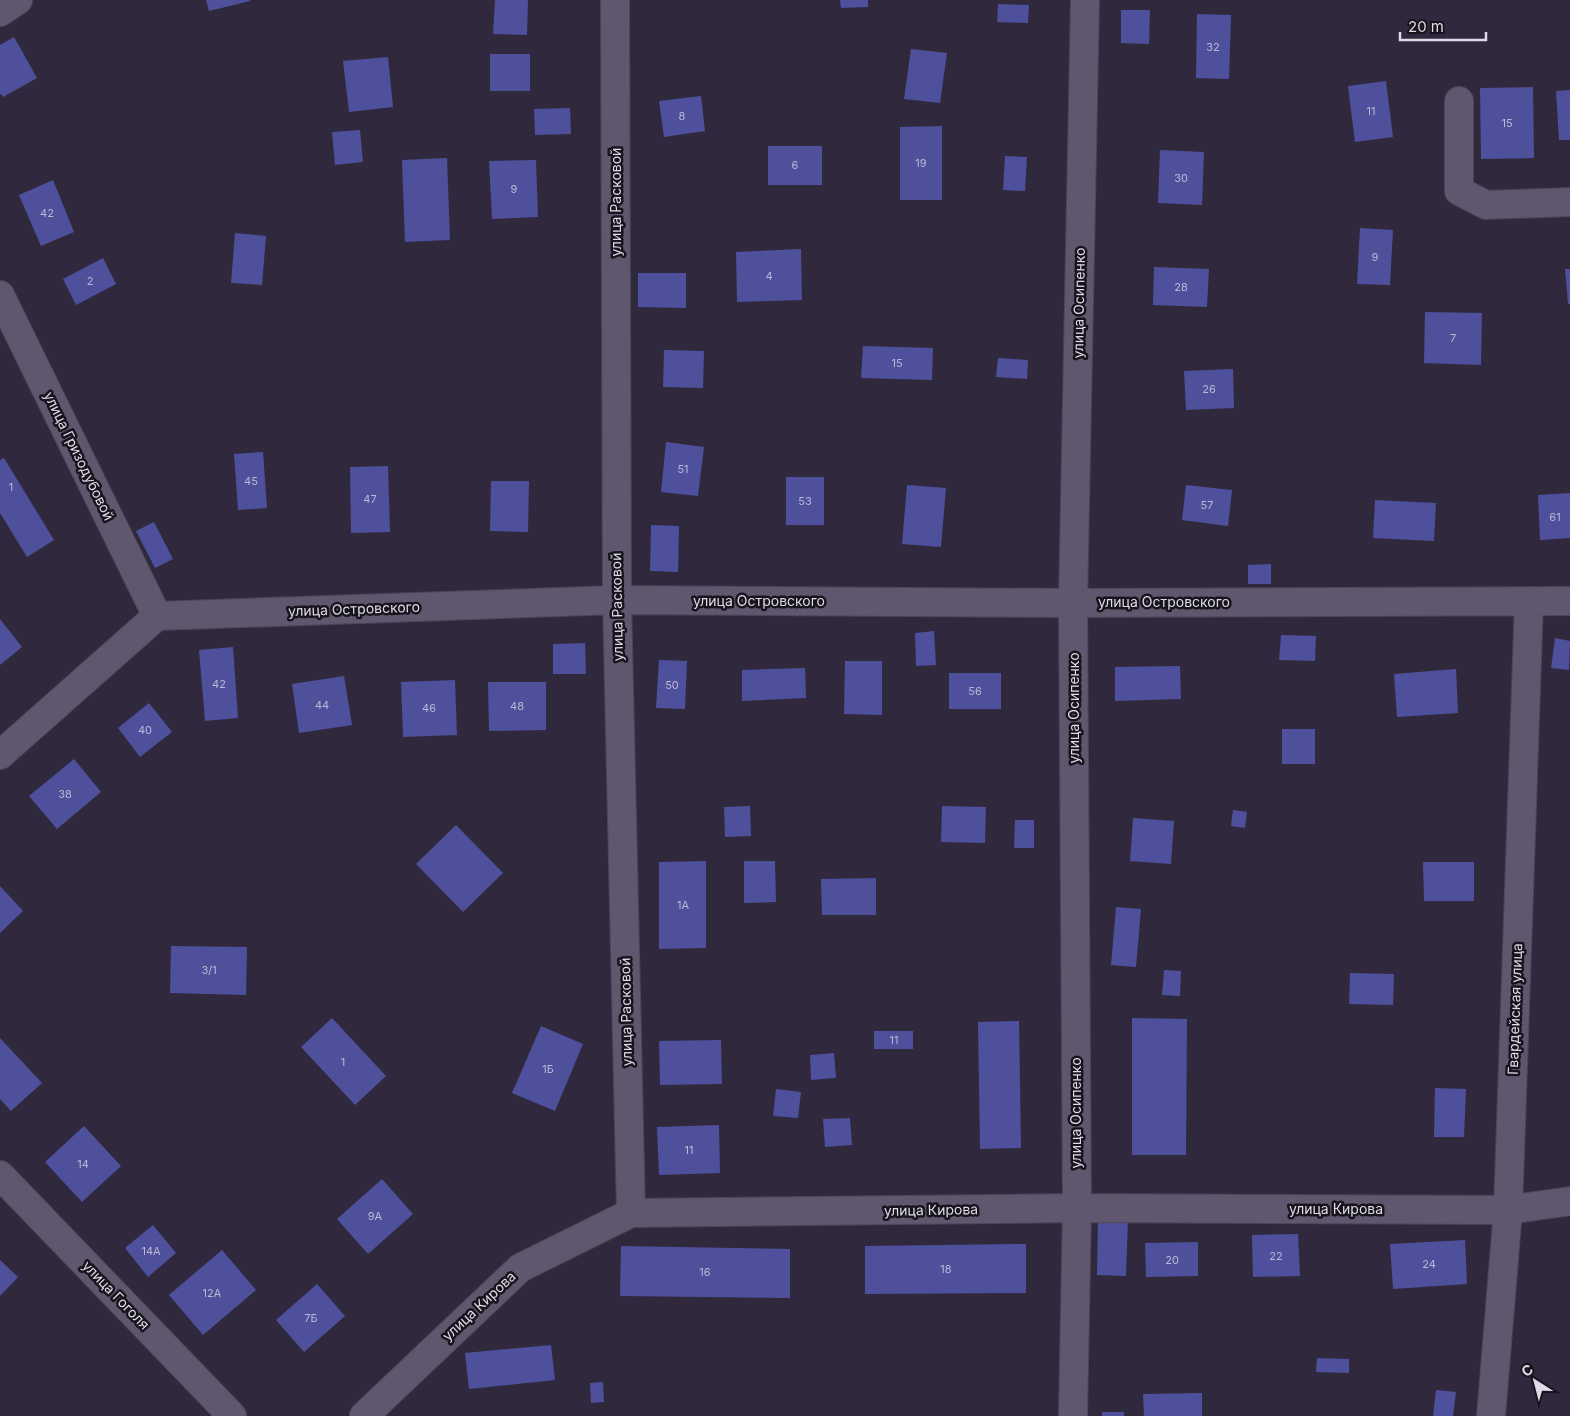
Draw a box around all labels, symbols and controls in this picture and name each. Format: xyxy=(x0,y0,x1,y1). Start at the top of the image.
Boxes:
scale bar xyxy=(1400,10,1486,42)
text: 20 m xyxy=(1408,17,1444,36)
house number: 32 xyxy=(1206,40,1220,54)
house number: 11 xyxy=(1367,104,1375,118)
house number: 8 xyxy=(679,109,686,123)
house number: 15 xyxy=(1501,116,1513,130)
street label: улица Расковой xyxy=(607,148,624,256)
house number: 19 xyxy=(915,156,927,170)
house number: 6 xyxy=(792,158,799,172)
house number: 30 xyxy=(1174,171,1188,185)
house number: 9 xyxy=(511,182,518,196)
house number: 42 xyxy=(40,206,54,220)
street label: улица Осипенко xyxy=(1069,247,1088,359)
house number: 9 xyxy=(1372,250,1379,264)
house number: 4 xyxy=(765,269,773,283)
house number: 2 xyxy=(87,274,93,288)
house number: 28 xyxy=(1174,280,1188,294)
house number: 7 xyxy=(1450,331,1456,345)
house number: 15 xyxy=(891,356,903,370)
house number: 26 xyxy=(1202,382,1216,396)
street label: улица Гризодубовой xyxy=(41,389,118,523)
house number: 51 xyxy=(677,462,689,476)
house number: 45 xyxy=(244,474,258,488)
house number: 1 xyxy=(9,480,13,494)
house number: 47 xyxy=(363,492,377,506)
house number: 53 xyxy=(798,494,812,508)
house number: 57 xyxy=(1201,498,1213,512)
house number: 61 xyxy=(1549,510,1561,524)
street label: улица Расковой xyxy=(607,552,626,662)
street label: улица Островского xyxy=(693,592,825,609)
street label: улица Островского xyxy=(1098,593,1230,610)
street label: улица Островского xyxy=(288,598,420,619)
street label: улица Осипенко xyxy=(1065,652,1082,764)
house number: 42 xyxy=(212,677,226,691)
house number: 50 xyxy=(665,678,679,692)
house number: 56 xyxy=(968,684,982,698)
house number: 44 xyxy=(315,698,329,712)
house number: 48 xyxy=(510,699,524,713)
house number: 46 xyxy=(422,701,436,715)
house number: 40 xyxy=(138,723,152,737)
house number: 38 xyxy=(58,787,72,801)
house number: 1А xyxy=(677,898,689,912)
street label: Гвардейская улица xyxy=(1504,943,1525,1075)
street label: улица Расковой xyxy=(616,957,635,1067)
house number: 3/1 xyxy=(201,963,217,977)
house number: 11 xyxy=(890,1033,898,1047)
house number: 1 xyxy=(341,1055,345,1069)
street label: улица Осипенко xyxy=(1067,1057,1084,1169)
house number: 1Б xyxy=(542,1062,554,1076)
house number: 11 xyxy=(685,1143,693,1157)
house number: 14 xyxy=(77,1157,89,1171)
street label: улица Кирова xyxy=(884,1200,978,1219)
street label: улица Кирова xyxy=(1289,1200,1383,1217)
house number: 9А xyxy=(368,1209,383,1223)
house number: 14А xyxy=(141,1244,161,1258)
house number: 22 xyxy=(1269,1249,1283,1263)
house number: 20 xyxy=(1165,1253,1179,1267)
street label: улица Гоголя xyxy=(79,1257,153,1333)
house number: 24 xyxy=(1422,1257,1436,1271)
house number: 18 xyxy=(940,1262,952,1276)
house number: 16 xyxy=(699,1265,711,1279)
street label: улица Кирова xyxy=(438,1267,519,1344)
house number: 12А xyxy=(203,1286,222,1300)
house number: 7Б xyxy=(304,1311,318,1325)
north arrow xyxy=(1510,1356,1560,1406)
text: С xyxy=(1518,1360,1536,1380)

